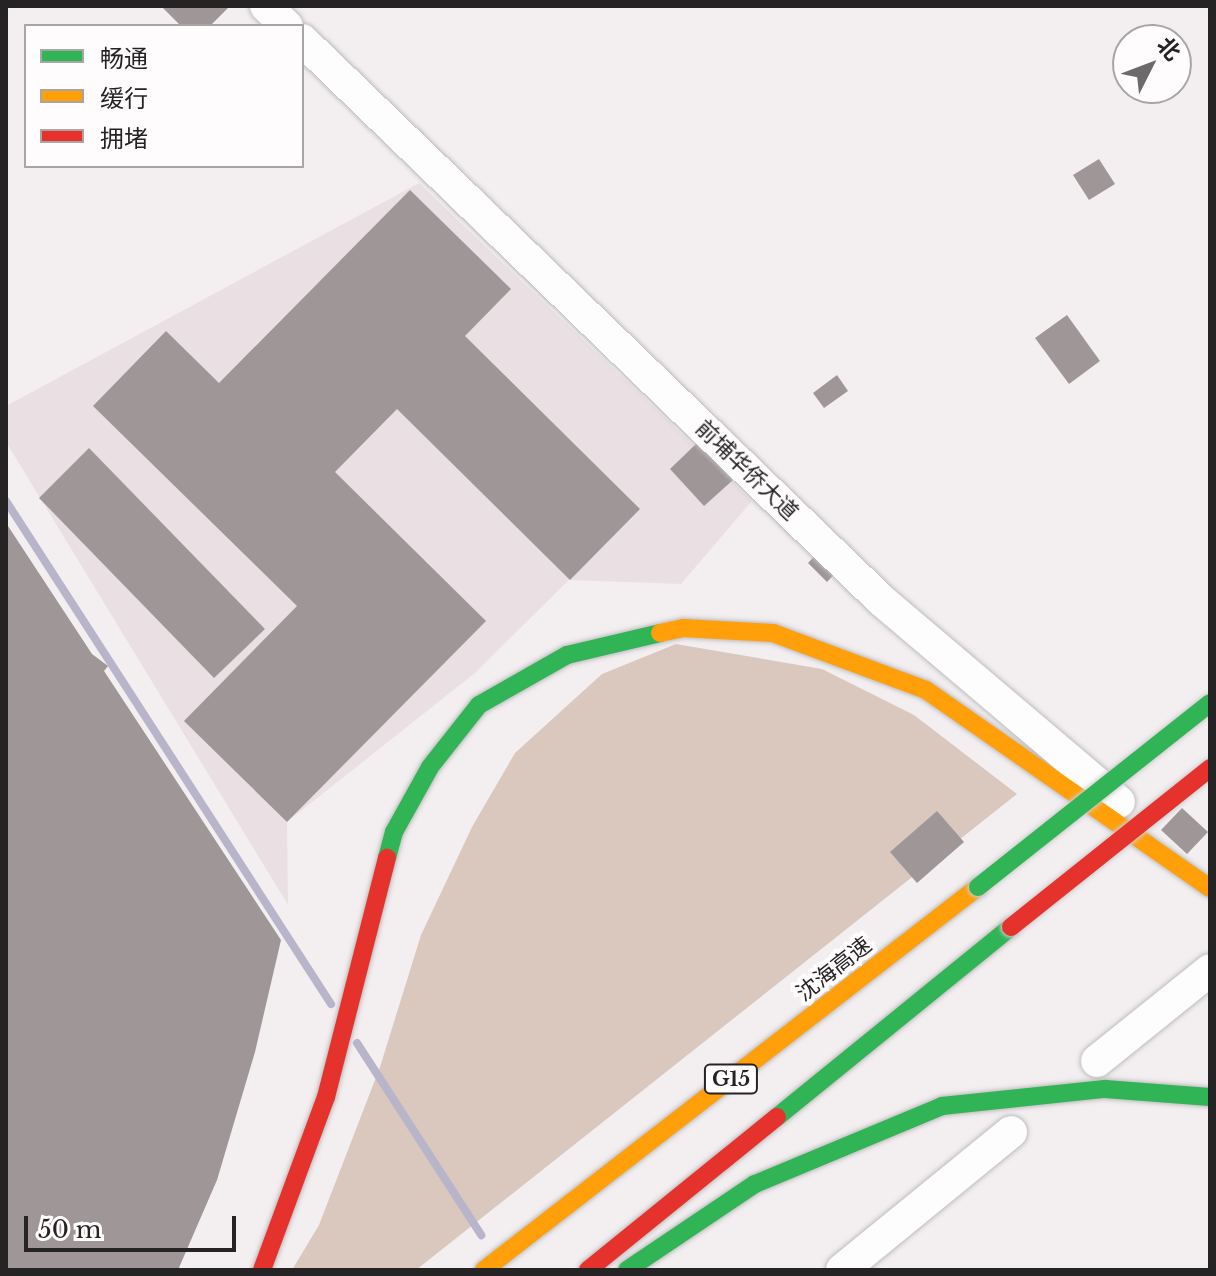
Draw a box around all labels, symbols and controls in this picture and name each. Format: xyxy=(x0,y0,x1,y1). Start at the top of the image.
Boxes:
legend xyxy=(24,24,304,168)
north arrow xyxy=(1112,24,1192,104)
text: 北 xyxy=(1151,32,1186,66)
text: 畅通 xyxy=(100,44,148,73)
text: 缓行 xyxy=(100,84,148,113)
text: 拥堵 xyxy=(100,124,148,153)
street label: 前埔华侨大道 xyxy=(690,415,804,525)
street label: 沈海高速 xyxy=(791,932,877,1006)
road number: G15 xyxy=(703,1063,759,1095)
scale bar xyxy=(28,1200,240,1250)
text: 50 m xyxy=(38,1215,101,1244)

